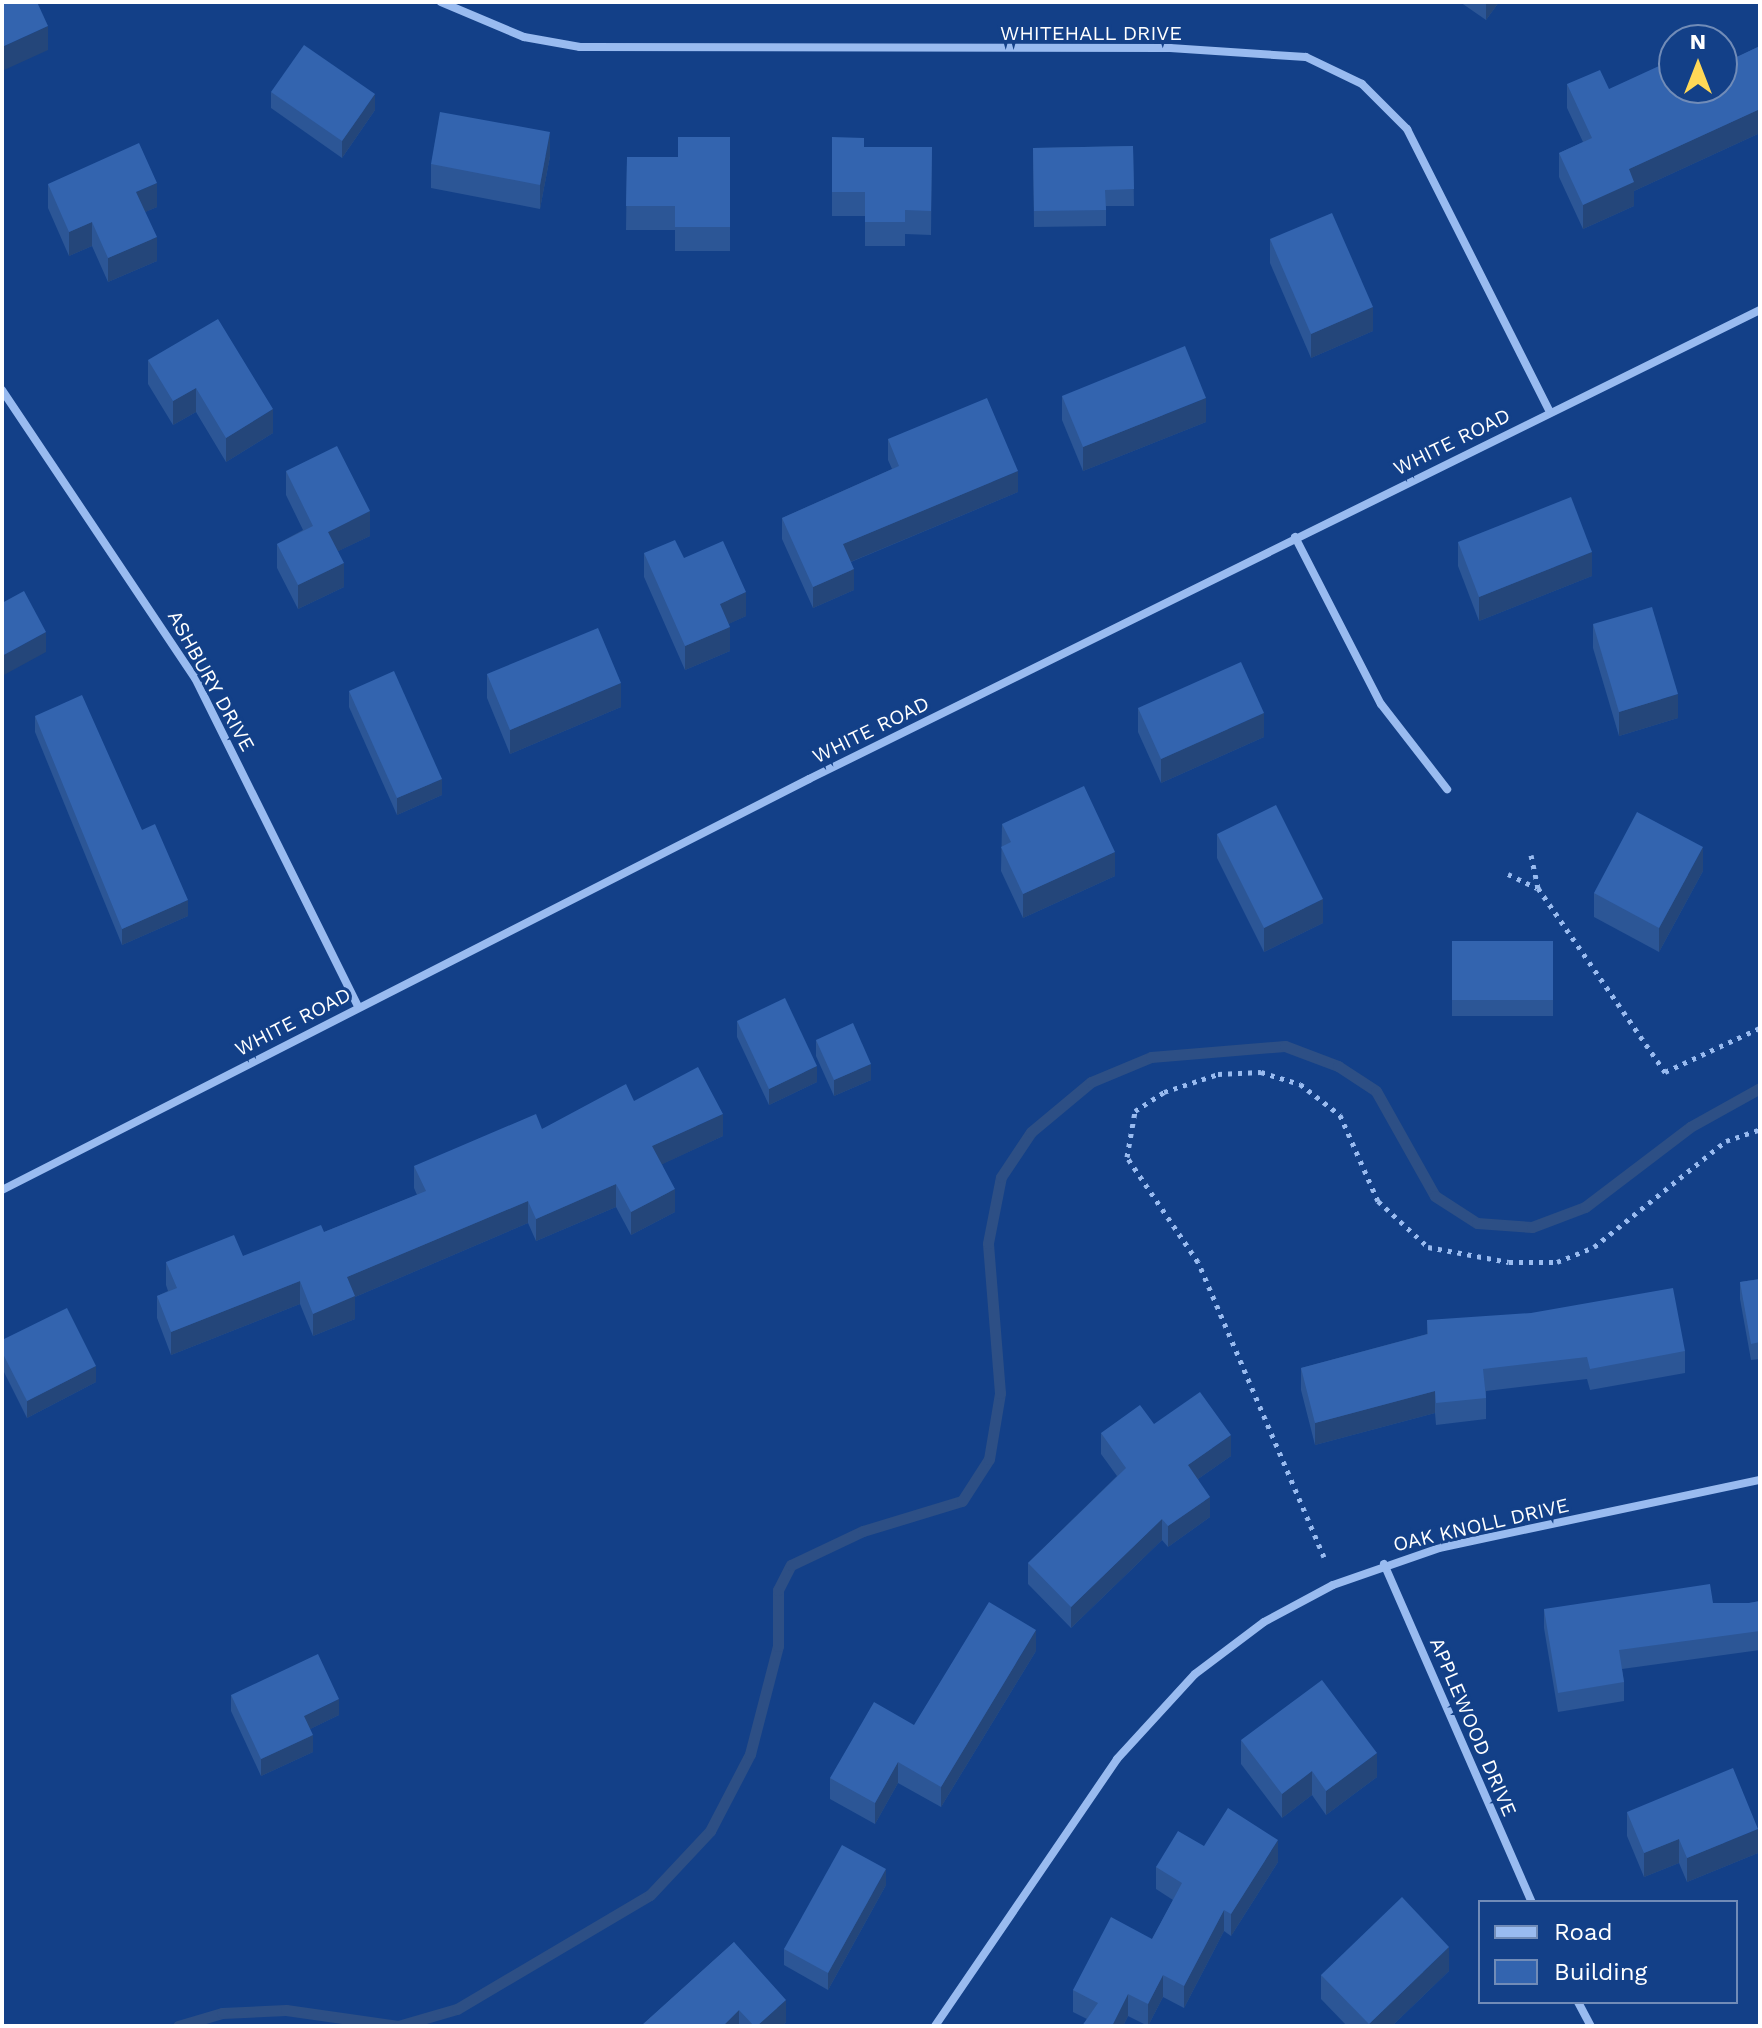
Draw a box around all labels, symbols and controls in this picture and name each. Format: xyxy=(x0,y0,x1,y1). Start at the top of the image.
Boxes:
street label: WHITEHALL DRIVE xyxy=(1000,21,1182,45)
north arrow xyxy=(1658,24,1738,104)
text: N xyxy=(1690,29,1706,54)
street label: WHITE ROAD xyxy=(1390,403,1514,481)
street label: ASHBURY DRIVE xyxy=(162,606,260,756)
street label: WHITE ROAD xyxy=(809,691,933,769)
street label: WHITE ROAD xyxy=(231,983,355,1061)
street label: OAK KNOLL DRIVE xyxy=(1390,1493,1572,1557)
street label: APPLEWOOD DRIVE xyxy=(1424,1634,1522,1820)
legend xyxy=(1478,1900,1738,2004)
text: Road xyxy=(1554,1918,1613,1946)
text: Building xyxy=(1554,1958,1647,1986)

